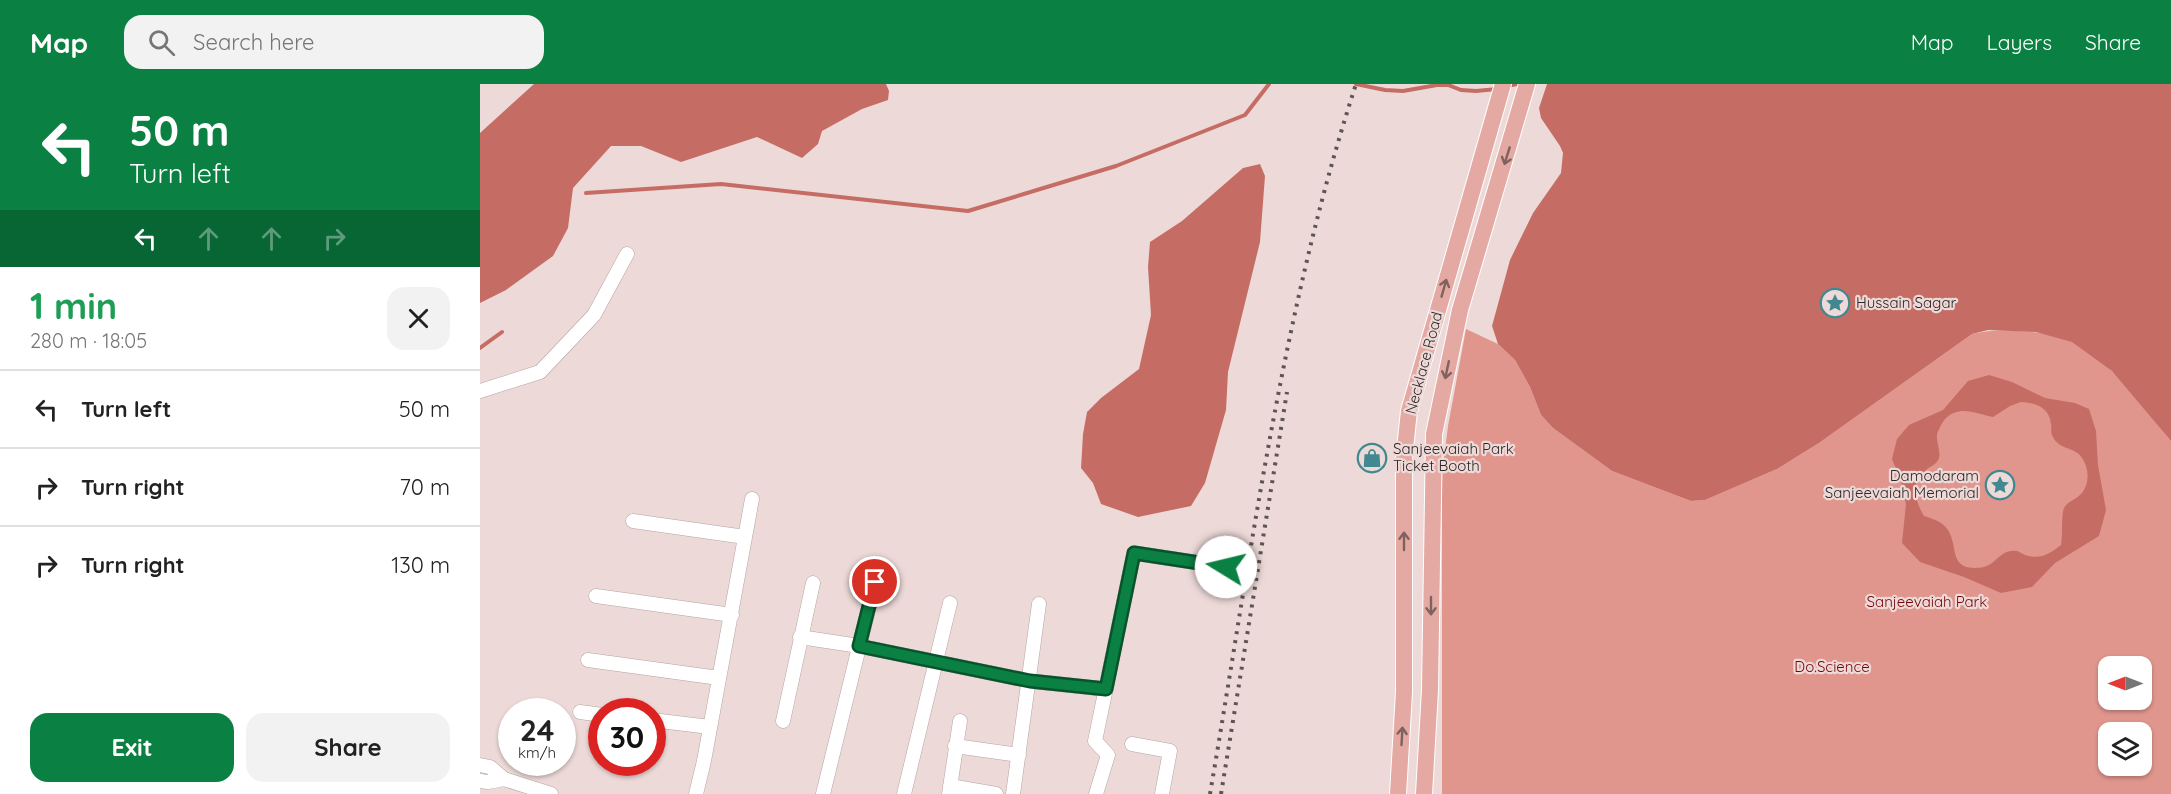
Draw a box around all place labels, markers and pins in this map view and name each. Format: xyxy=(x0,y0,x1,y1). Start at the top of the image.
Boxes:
place icon: Hussain Sagar xyxy=(1819,287,1851,319)
place label: Hussain Sagar xyxy=(1856,293,1956,312)
place label: Sanjeevaiah Park Ticket Booth xyxy=(1393,439,1514,475)
shop icon: Sanjeevaiah Park Ticket Booth xyxy=(1356,442,1388,474)
place label: Damodaram Sanjeevaiah Memorial xyxy=(1825,466,1979,502)
place icon: Damodaram Sanjeevaiah Memorial xyxy=(1984,469,2016,501)
pin xyxy=(849,556,900,607)

